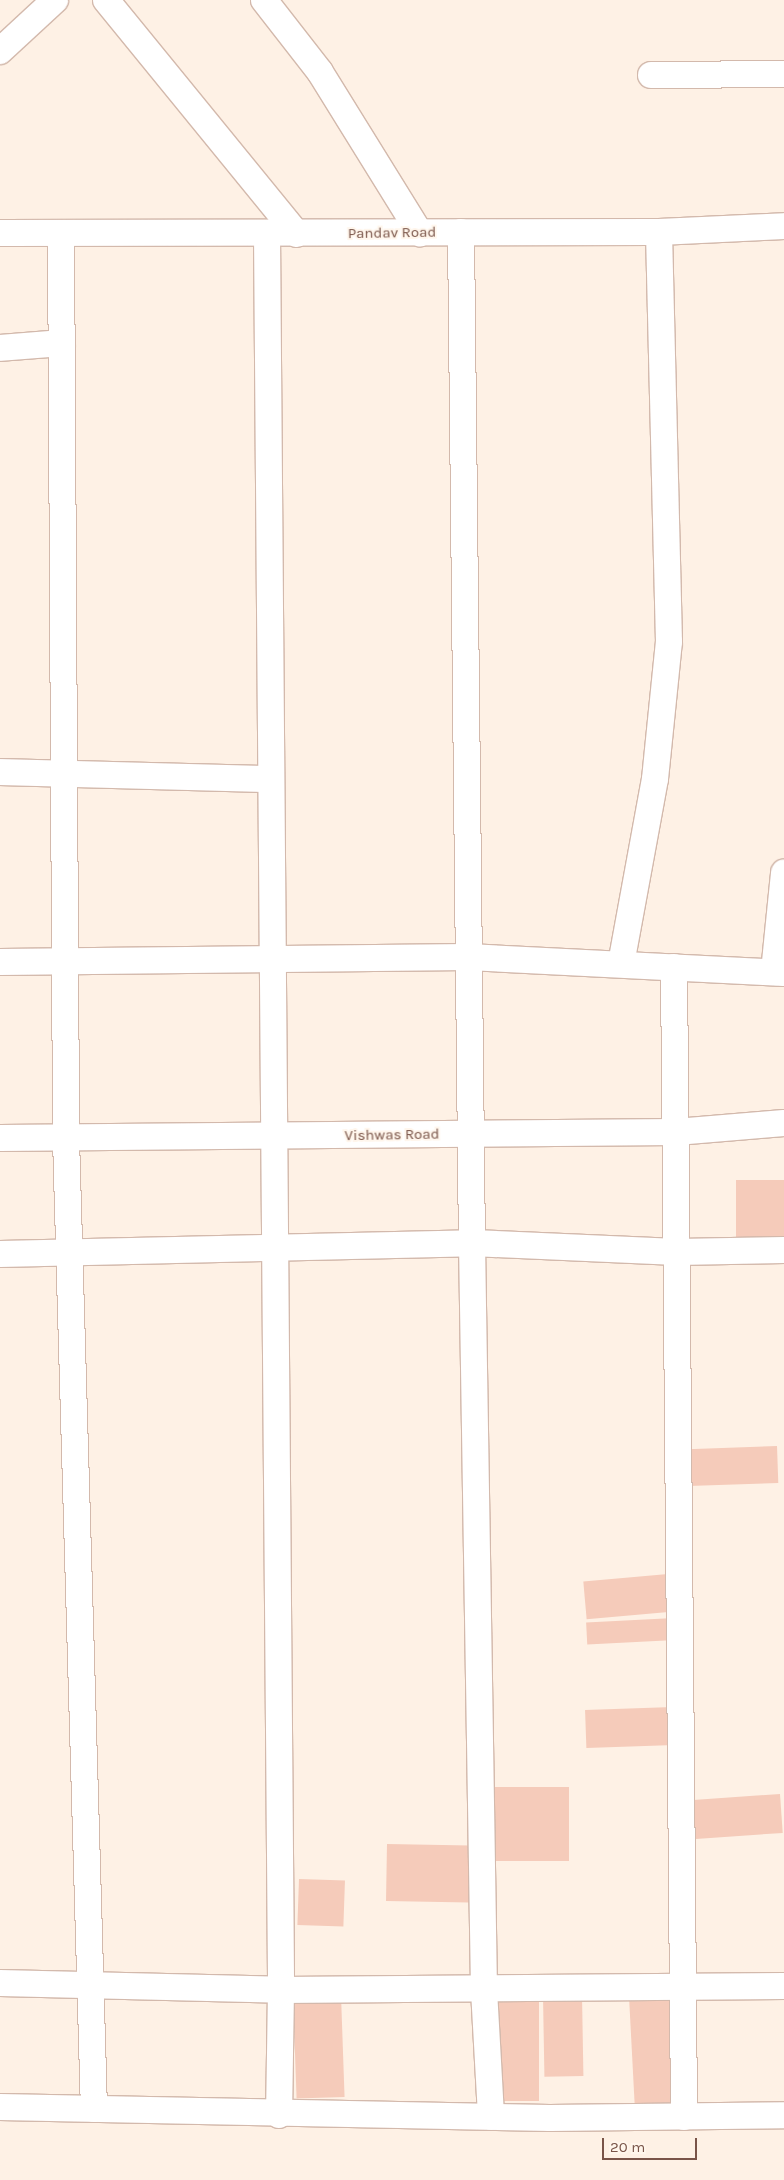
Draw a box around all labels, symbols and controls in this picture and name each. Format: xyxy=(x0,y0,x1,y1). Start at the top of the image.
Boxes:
street label: Pandav Road xyxy=(348,223,436,243)
street label: Vishwas Road xyxy=(344,1125,440,1145)
scale bar xyxy=(604,2128,699,2160)
text: 20 m xyxy=(610,2138,645,2156)

